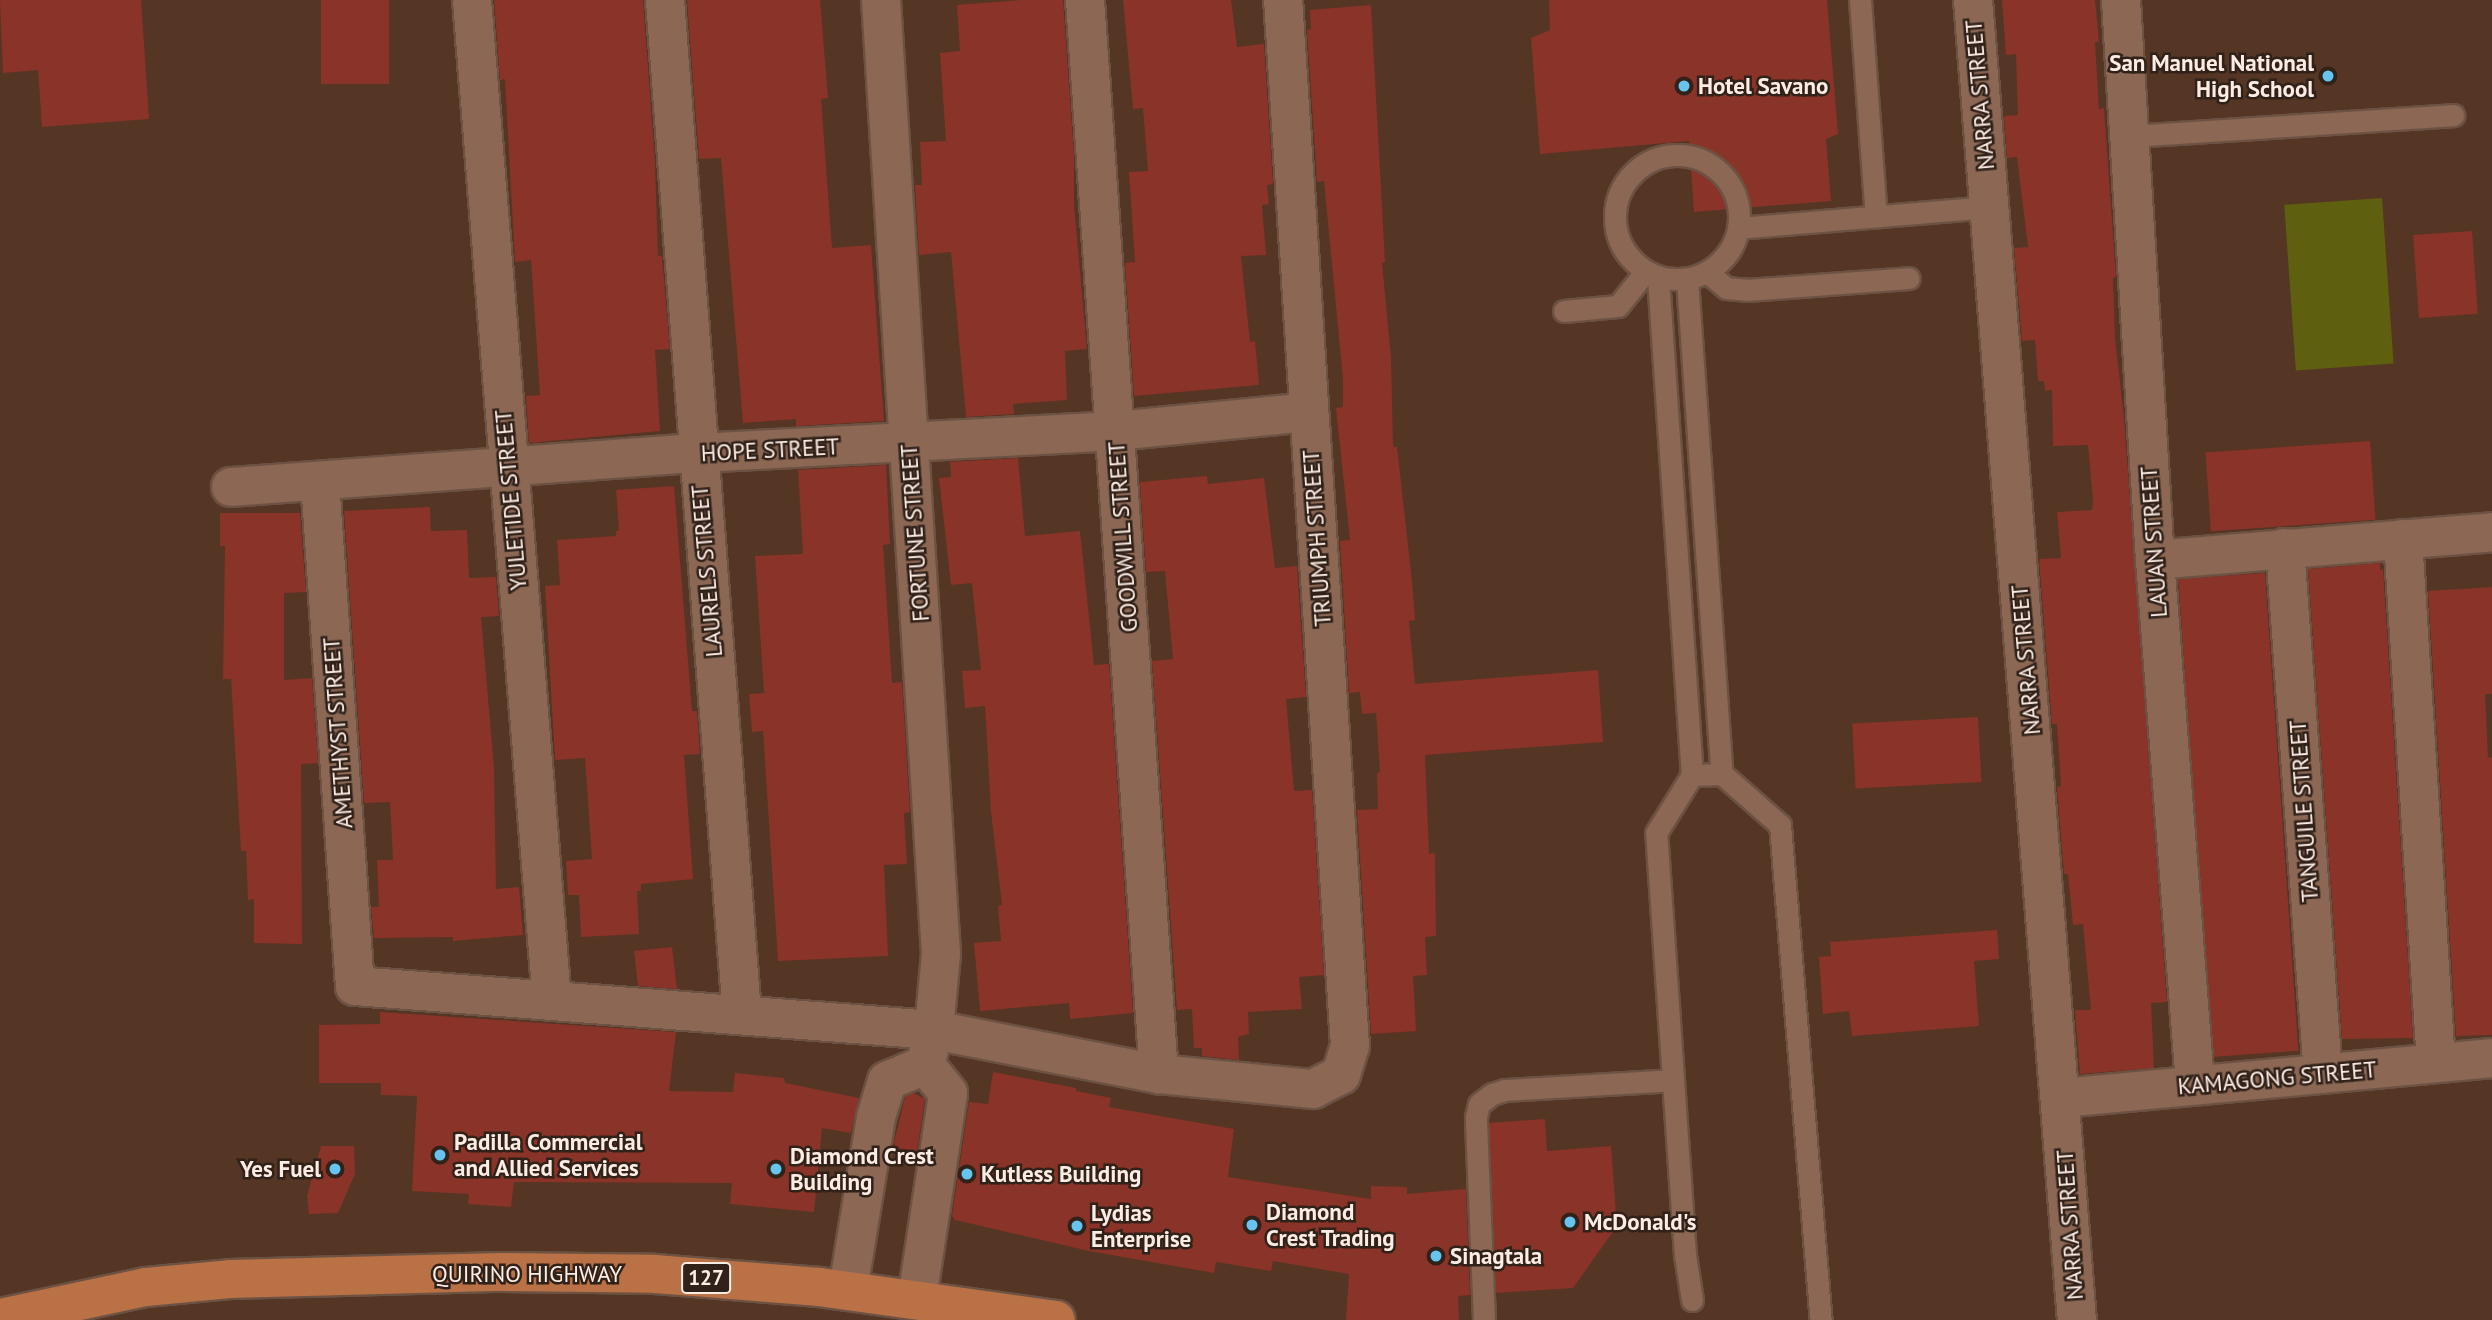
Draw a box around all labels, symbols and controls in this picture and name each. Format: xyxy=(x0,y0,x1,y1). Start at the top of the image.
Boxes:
street label: NARRA STREET xyxy=(1960,18,2000,172)
place label: San Manuel National High School xyxy=(2109,49,2314,103)
marker: San Manuel National High School xyxy=(2320,68,2336,84)
place label: Hotel Savano xyxy=(1698,72,1828,100)
marker: Hotel Savano xyxy=(1676,78,1692,94)
street label: YULETIDE STREET xyxy=(489,409,533,591)
street label: HOPE STREET xyxy=(700,433,840,467)
street label: GOODWILL STREET xyxy=(1103,440,1143,634)
street label: FORTUNE STREET xyxy=(895,443,935,623)
street label: TRIUMPH STREET xyxy=(1297,449,1337,627)
street label: LAUAN STREET xyxy=(2135,465,2173,619)
street label: LAURELS STREET xyxy=(686,484,728,658)
street label: NARRA STREET xyxy=(2006,583,2046,737)
street label: AMETHYST STREET xyxy=(318,636,358,830)
street label: TANGUILE STREET xyxy=(2284,719,2324,903)
street label: KAMAGONG STREET xyxy=(2176,1056,2378,1100)
place label: Padilla Commercial and Allied Services xyxy=(454,1128,643,1182)
place label: Diamond Crest Building xyxy=(790,1142,934,1196)
marker: Padilla Commercial and Allied Services xyxy=(432,1147,448,1163)
street label: NARRA STREET xyxy=(2051,1149,2089,1301)
place label: Yes Fuel xyxy=(240,1155,321,1183)
place label: Kutless Building xyxy=(981,1160,1141,1188)
marker: Yes Fuel xyxy=(327,1161,343,1177)
marker: Diamond Crest Building xyxy=(768,1161,784,1177)
marker: Kutless Building xyxy=(959,1166,975,1182)
place label: Diamond Crest Trading xyxy=(1266,1198,1395,1252)
place label: Lydias Enterprise xyxy=(1091,1199,1191,1253)
place label: McDonald's xyxy=(1584,1208,1697,1236)
marker: McDonald's xyxy=(1562,1214,1578,1230)
marker: Diamond Crest Trading xyxy=(1244,1217,1260,1233)
marker: Lydias Enterprise xyxy=(1069,1218,1085,1234)
place label: Sinagtala xyxy=(1450,1242,1542,1270)
marker: Sinagtala xyxy=(1428,1248,1444,1264)
street label: QUIRINO HIGHWAY xyxy=(432,1260,622,1288)
road number: 127 xyxy=(680,1260,732,1296)

